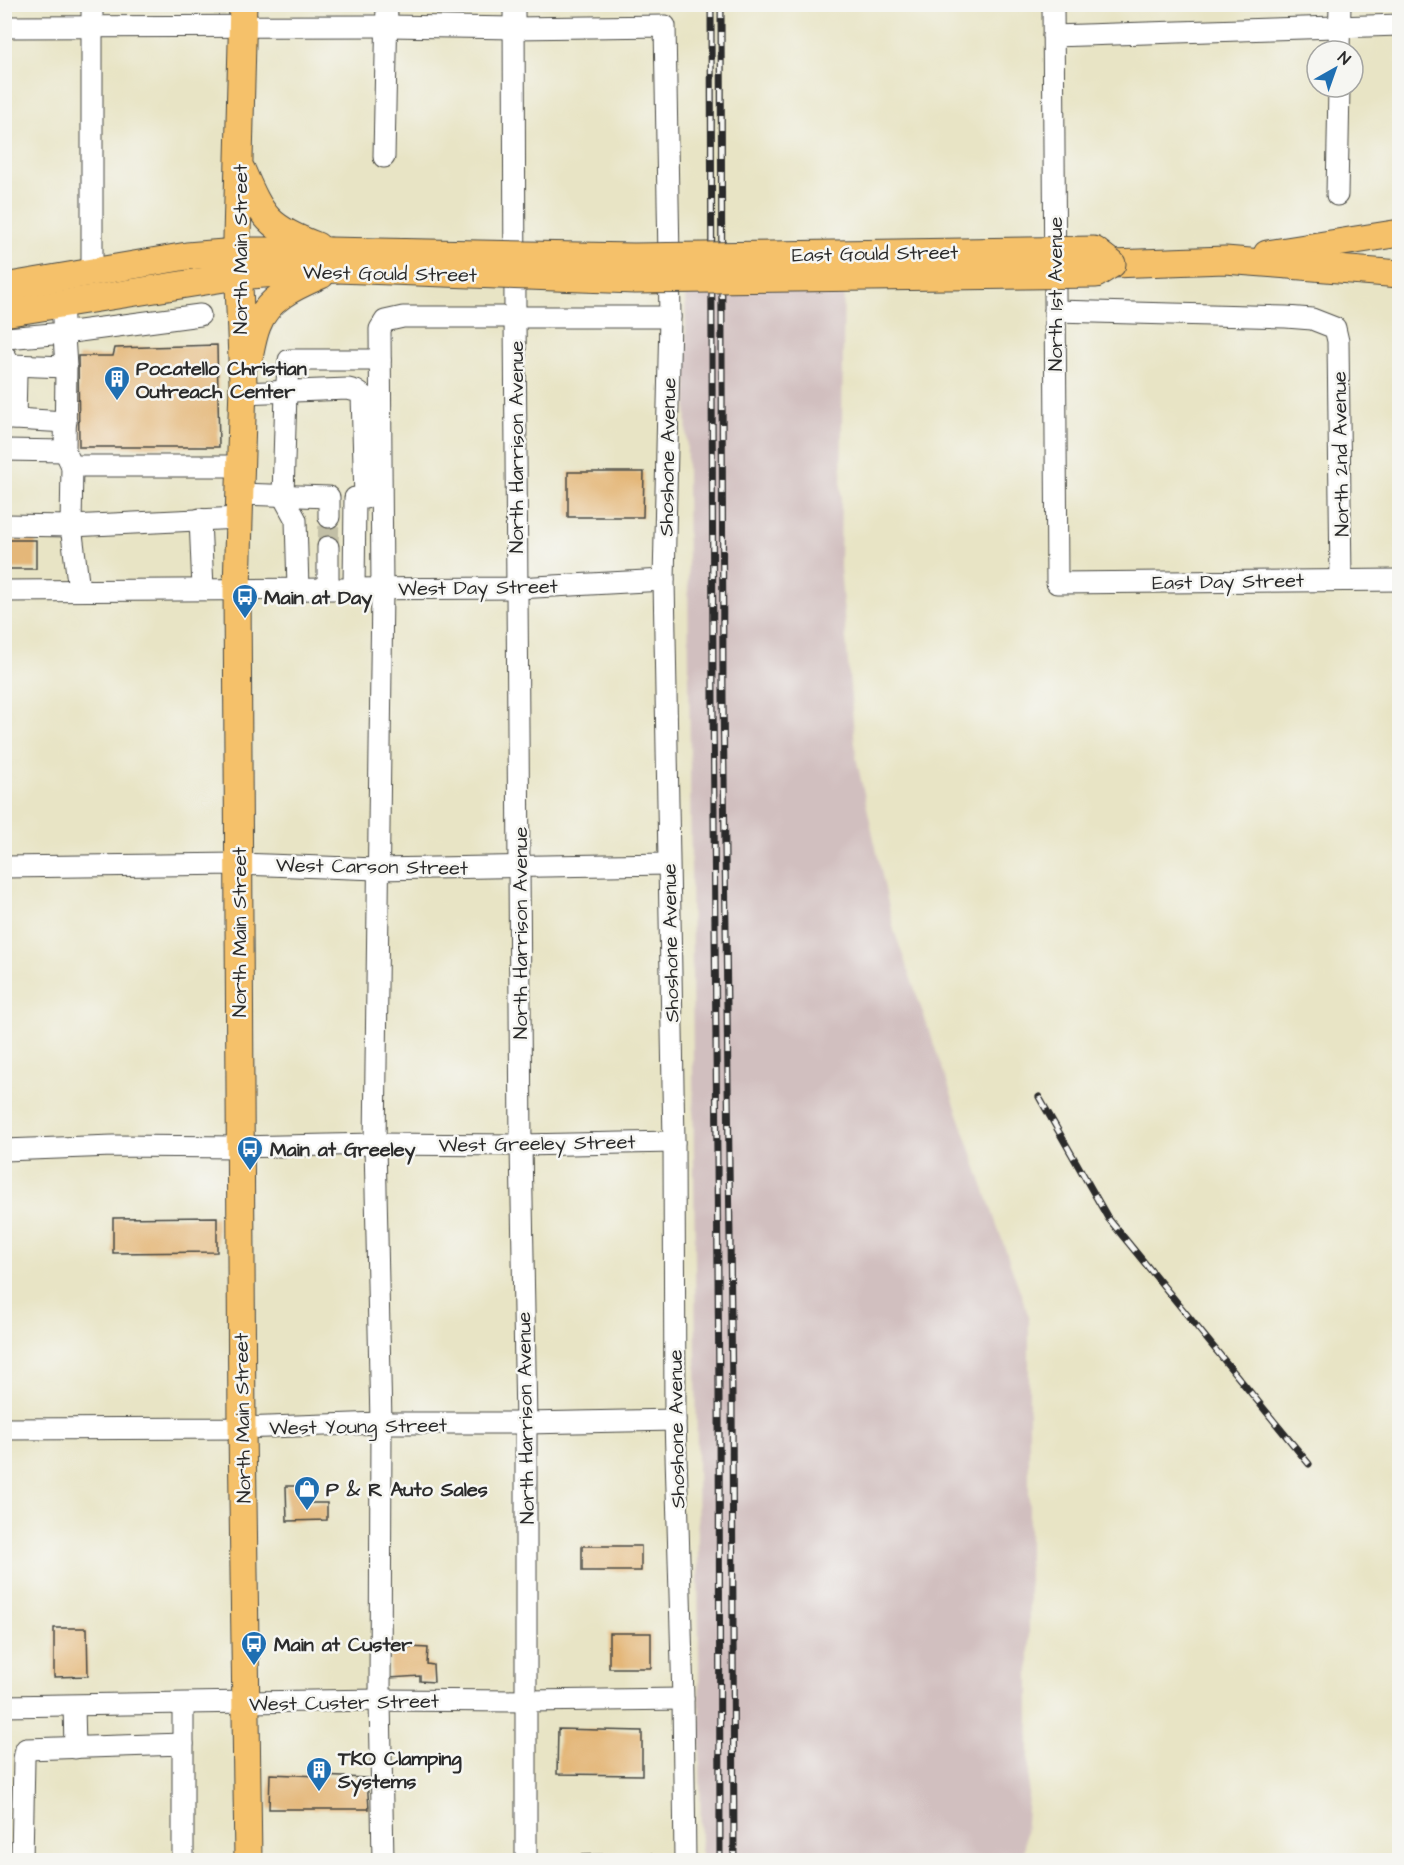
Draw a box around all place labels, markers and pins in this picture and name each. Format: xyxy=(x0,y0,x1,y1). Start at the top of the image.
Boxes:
place label: Pocatello Christian Outreach Center xyxy=(136,355,307,406)
building icon: Pocatello Christian Outreach Center xyxy=(102,364,132,402)
bus stop icon: Main at Day xyxy=(230,582,260,620)
place label: Main at Day xyxy=(264,584,372,613)
bus stop icon: Main at Greeley xyxy=(235,1134,265,1172)
place label: Main at Greeley xyxy=(270,1136,416,1165)
shop icon: P & R Auto Sales xyxy=(292,1474,322,1512)
place label: P & R Auto Sales xyxy=(326,1476,488,1504)
bus stop icon: Main at Custer xyxy=(239,1629,269,1667)
place label: Main at Custer xyxy=(274,1631,413,1659)
place label: TKO Clamping Systems xyxy=(337,1745,462,1797)
building icon: TKO Clamping Systems xyxy=(304,1755,334,1793)

